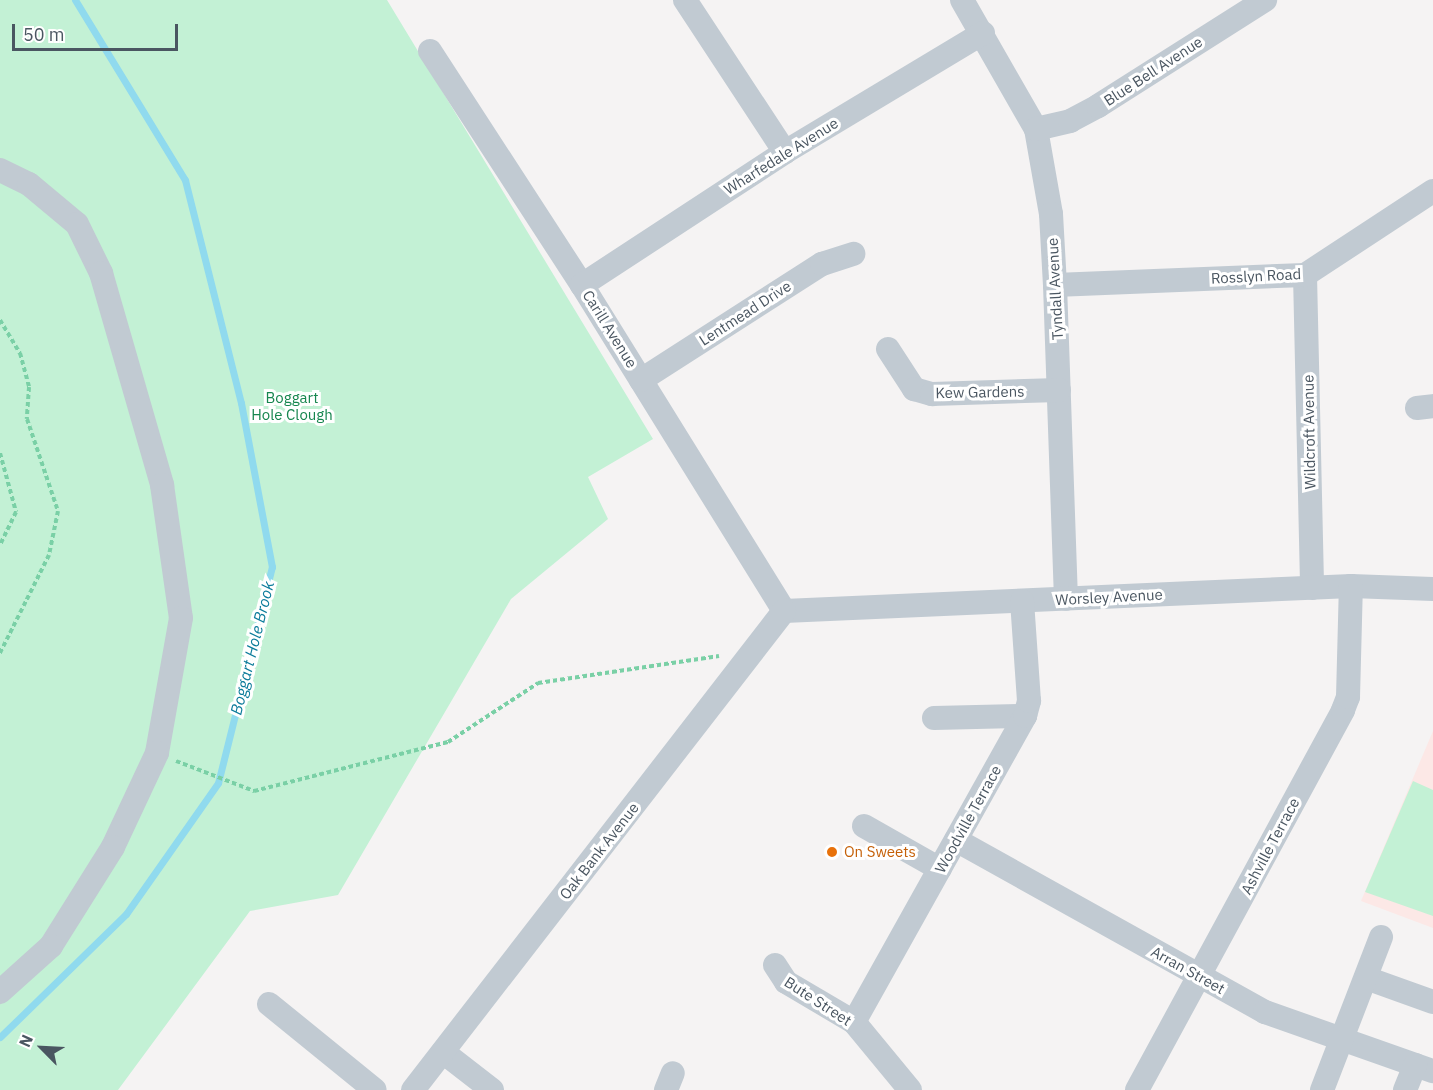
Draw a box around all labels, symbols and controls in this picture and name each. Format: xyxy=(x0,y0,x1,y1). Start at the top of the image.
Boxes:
scale bar xyxy=(15,12,182,50)
text: 50 m xyxy=(23,23,65,46)
street label: Blue Bell Avenue xyxy=(1100,32,1206,110)
street label: Wharfedale Avenue xyxy=(721,114,841,198)
street label: Tyndall Avenue xyxy=(1043,237,1067,341)
street label: Rosslyn Road xyxy=(1210,265,1302,287)
street label: Lentmead Drive xyxy=(696,277,794,349)
street label: Carill Avenue xyxy=(579,287,641,371)
street label: Wildcroft Avenue xyxy=(1299,374,1319,490)
street label: Kew Gardens xyxy=(935,382,1025,402)
park label: Boggart Hole Clough xyxy=(251,388,333,423)
water label: Boggart Hole Brook xyxy=(226,579,278,717)
street label: Worsley Avenue xyxy=(1055,585,1163,609)
street label: Woodville Terrace xyxy=(931,762,1005,876)
street label: Ashville Terrace xyxy=(1237,795,1303,897)
street label: Oak Bank Avenue xyxy=(556,799,642,903)
place label: On Sweets xyxy=(844,843,916,861)
marker: On Sweets xyxy=(825,845,839,859)
street label: Arran Street xyxy=(1148,942,1228,998)
street label: Bute Street xyxy=(781,973,855,1029)
north arrow xyxy=(12,1018,72,1078)
text: N xyxy=(14,1031,37,1050)

